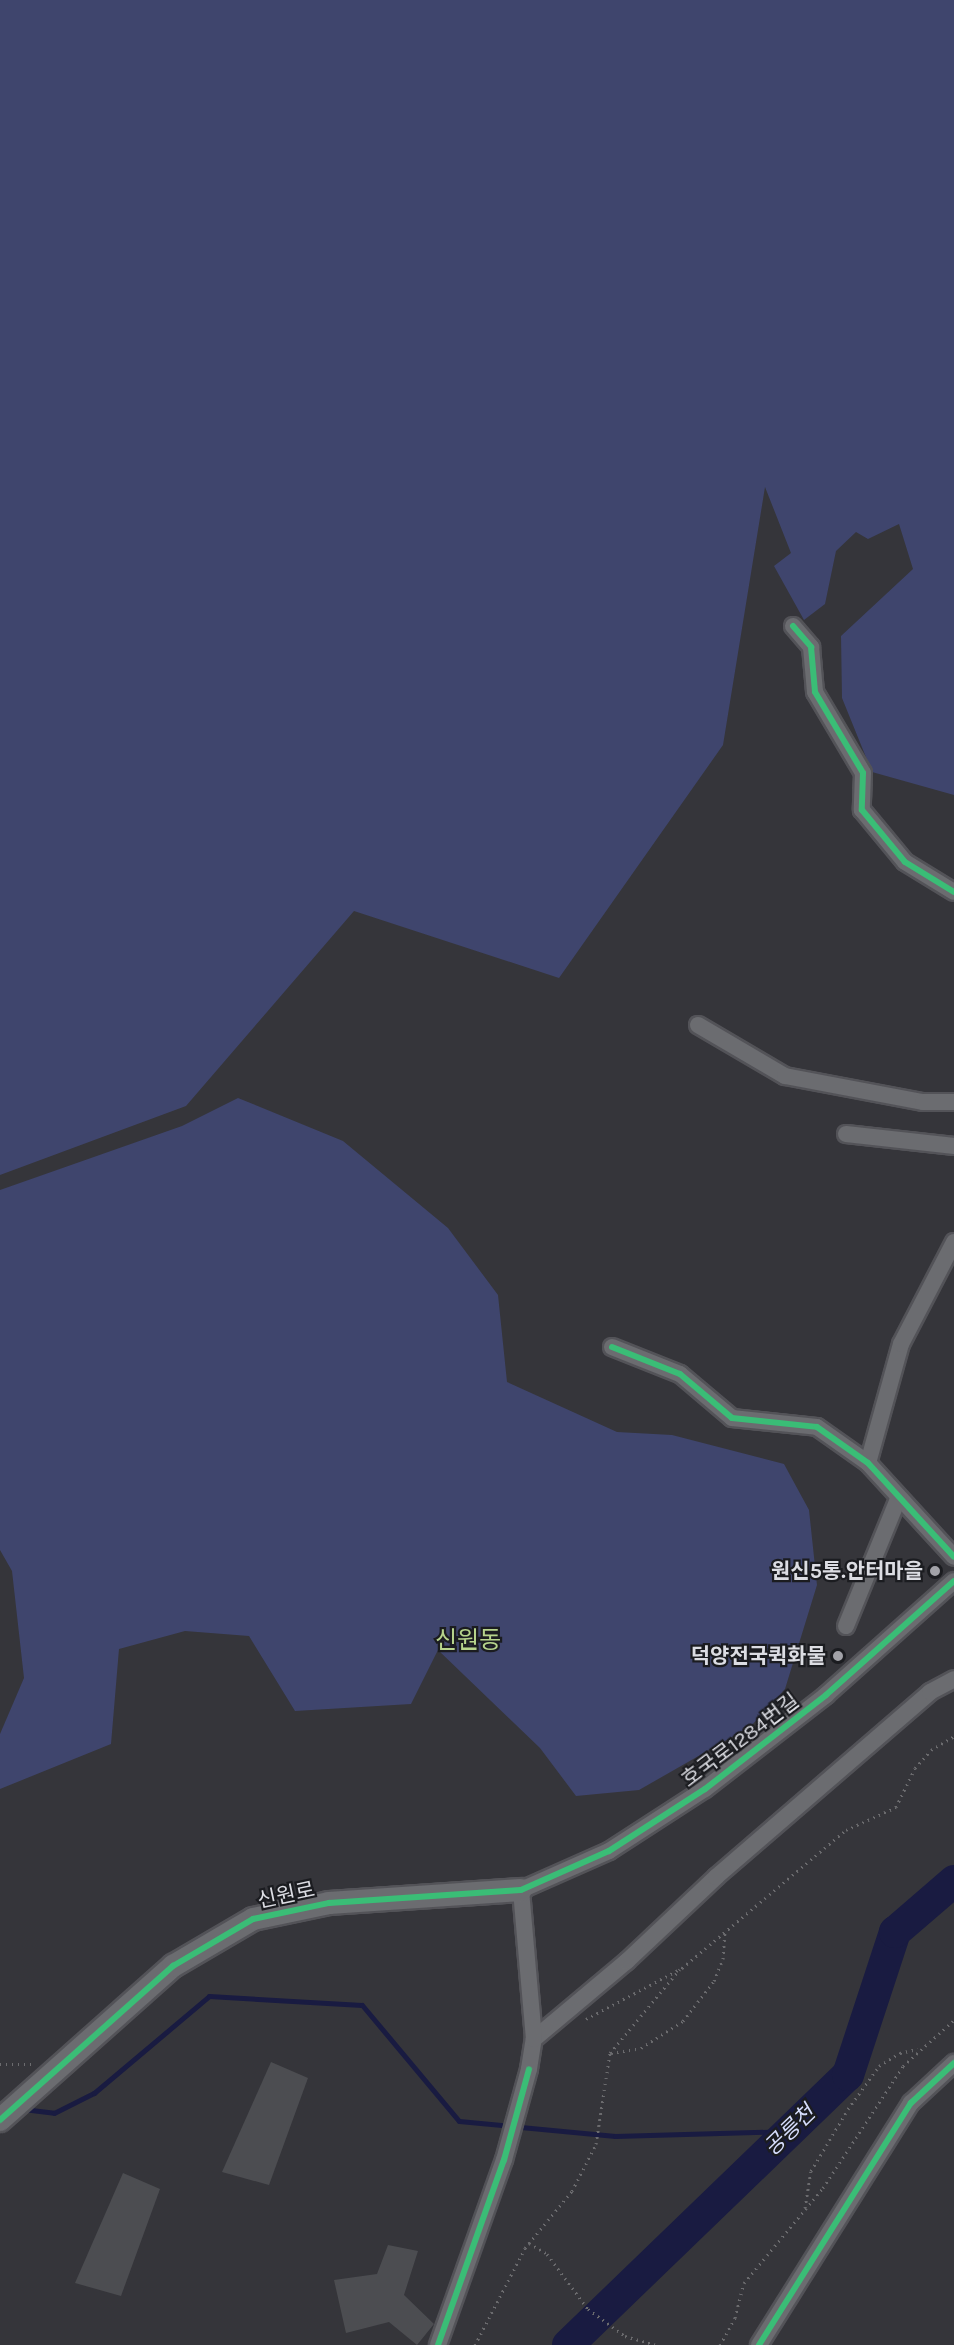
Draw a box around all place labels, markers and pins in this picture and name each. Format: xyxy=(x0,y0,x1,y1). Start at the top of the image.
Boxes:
place label: 원신5통.안터마을 xyxy=(771,1558,923,1584)
marker: 원신5통.안터마을 xyxy=(928,1564,942,1578)
place label: 덕양전국퀵화물 xyxy=(691,1643,826,1669)
marker: 덕양전국퀵화물 xyxy=(831,1649,845,1663)

